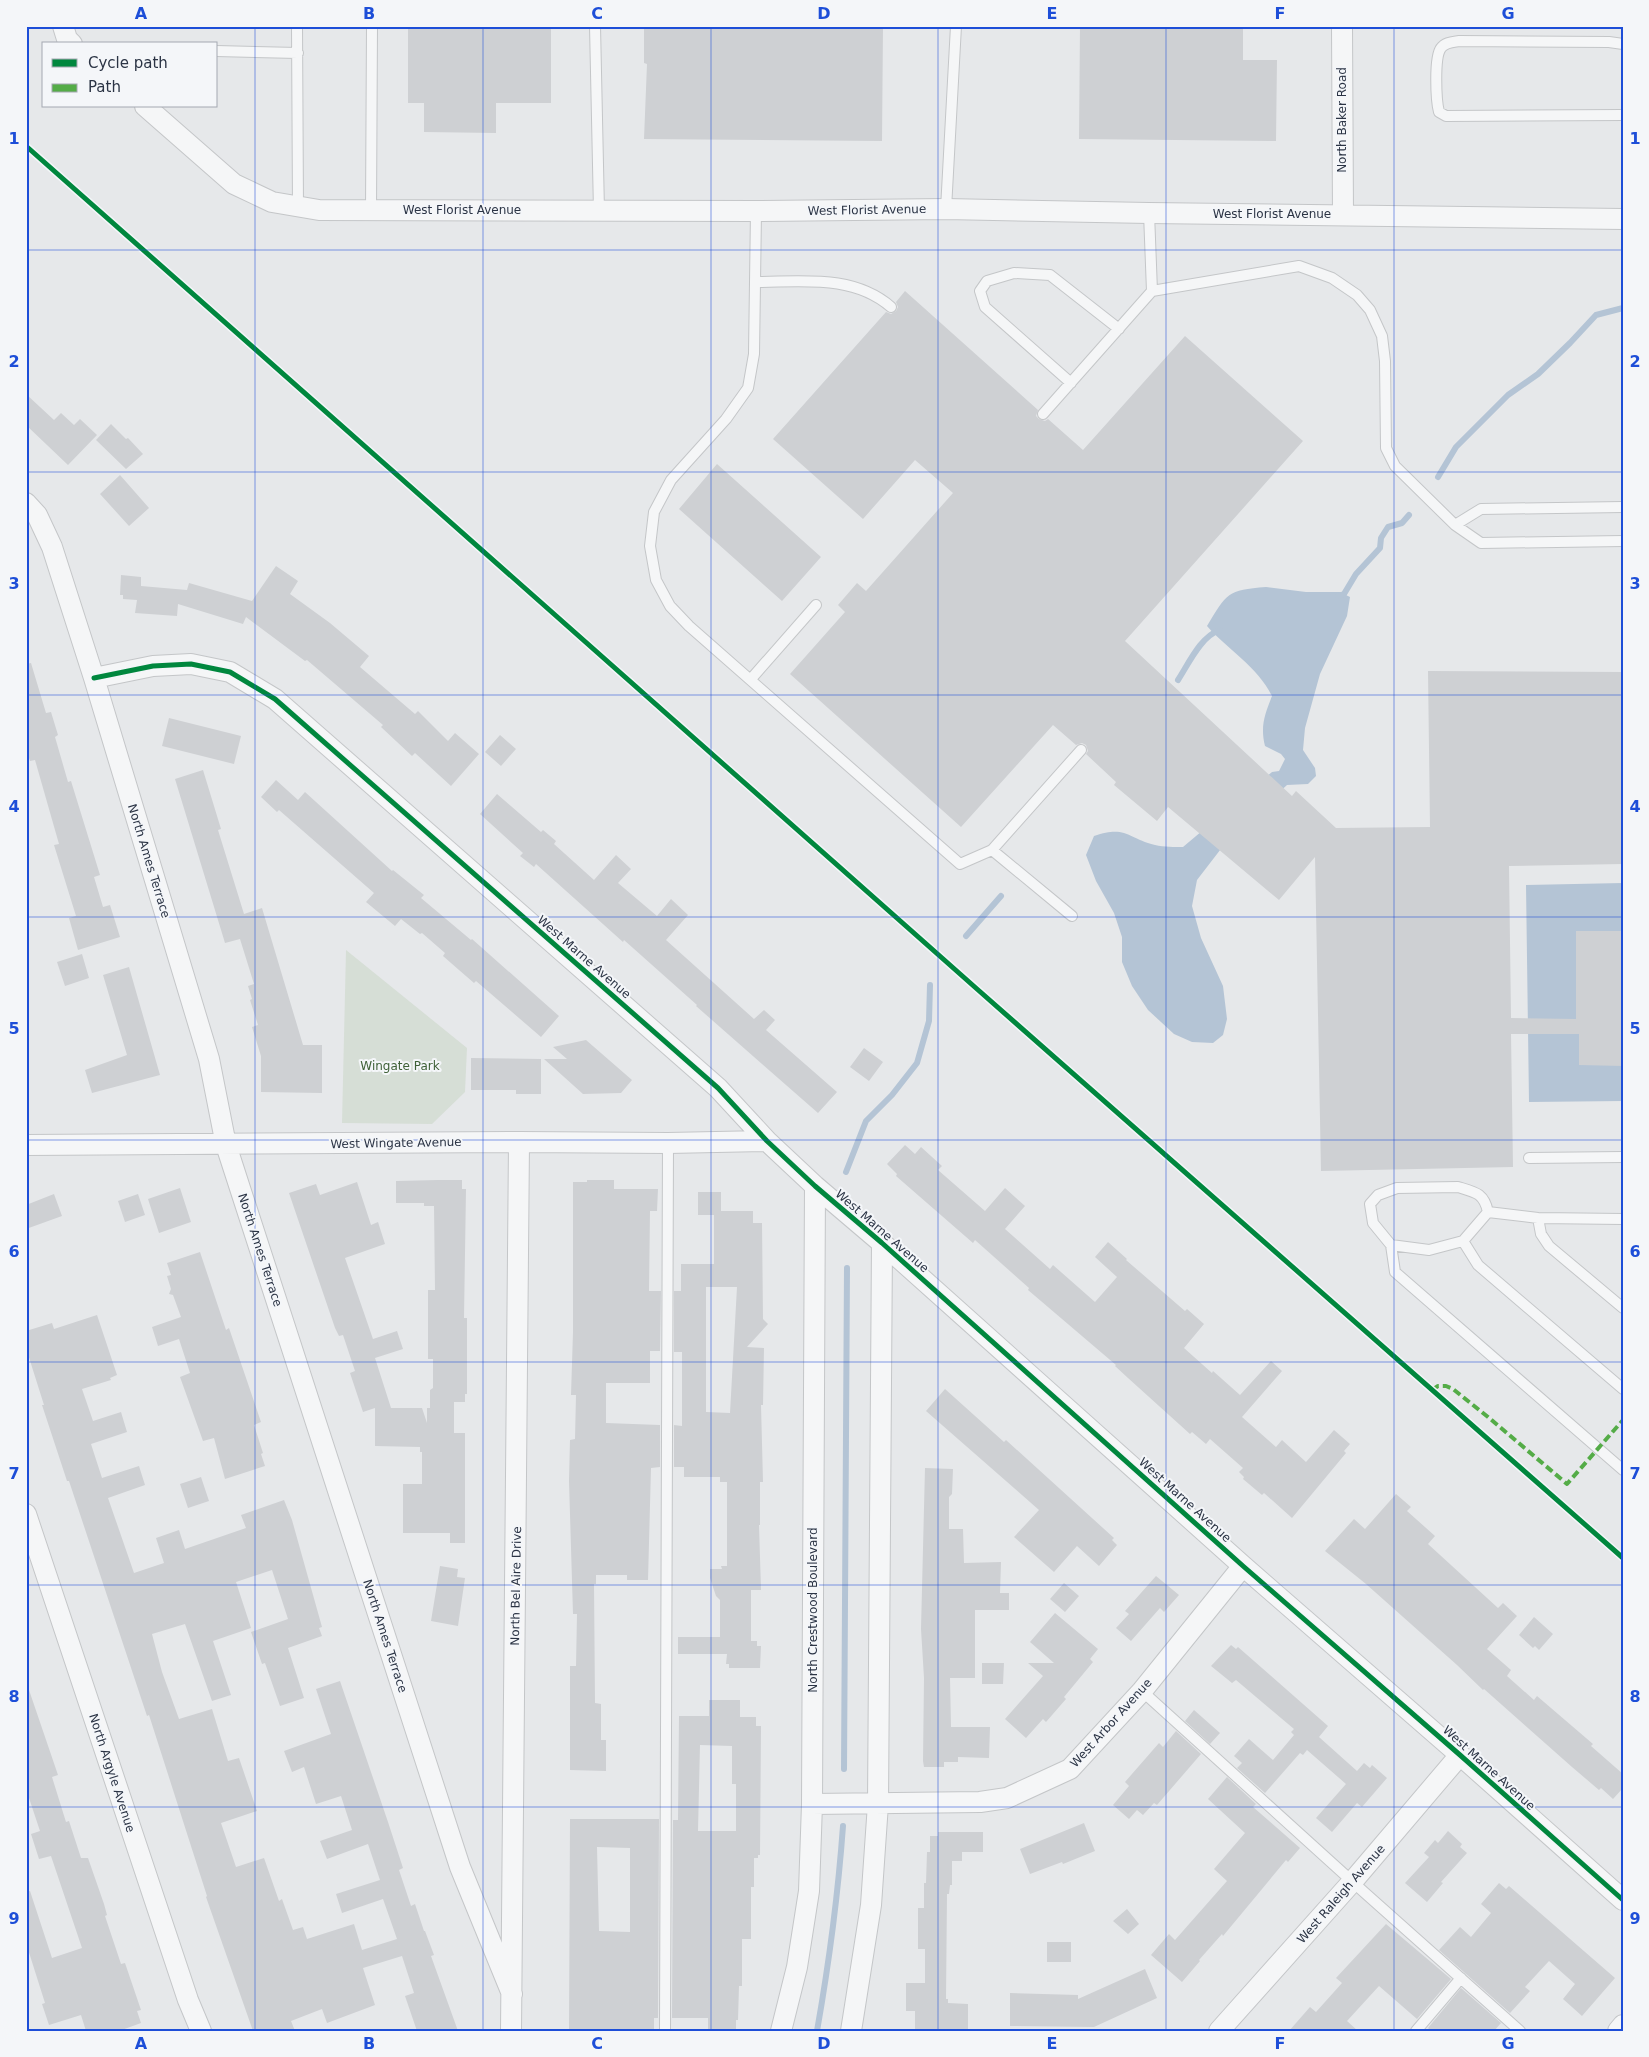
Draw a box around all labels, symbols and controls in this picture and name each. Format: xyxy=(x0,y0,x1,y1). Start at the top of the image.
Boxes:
text: A xyxy=(135,4,148,23)
text: B xyxy=(363,4,375,23)
text: C xyxy=(591,4,603,23)
text: D xyxy=(817,4,831,23)
text: E xyxy=(1047,4,1057,23)
text: F xyxy=(1275,4,1285,23)
text: G xyxy=(1501,4,1515,23)
legend xyxy=(42,42,218,108)
text: Cycle path xyxy=(88,54,168,72)
street label: North Baker Road xyxy=(1335,67,1349,173)
text: Path xyxy=(88,78,121,96)
text: 1 xyxy=(8,129,20,148)
text: 1 xyxy=(1629,129,1641,148)
street label: West Florist Avenue xyxy=(808,202,926,218)
street label: West Florist Avenue xyxy=(403,203,521,217)
street label: West Florist Avenue xyxy=(1213,207,1331,221)
text: 2 xyxy=(8,352,20,371)
text: 2 xyxy=(1629,352,1641,371)
text: 3 xyxy=(8,574,20,593)
text: 3 xyxy=(1629,574,1641,593)
text: 4 xyxy=(8,797,20,816)
text: 4 xyxy=(1629,797,1641,816)
street label: North Ames Terrace xyxy=(125,802,173,920)
street label: West Marne Avenue xyxy=(534,913,634,1001)
text: 5 xyxy=(8,1019,20,1038)
text: 5 xyxy=(1629,1019,1641,1038)
park label: Wingate Park xyxy=(360,1059,440,1073)
street label: West Wingate Avenue xyxy=(330,1135,462,1151)
street label: West Marne Avenue xyxy=(832,1187,932,1275)
street label: North Ames Terrace xyxy=(235,1192,285,1308)
text: 6 xyxy=(8,1242,20,1261)
text: 6 xyxy=(1629,1242,1641,1261)
street label: West Marne Avenue xyxy=(1136,1455,1234,1545)
text: 7 xyxy=(8,1464,20,1483)
text: 7 xyxy=(1629,1464,1641,1483)
street label: North Bel Aire Drive xyxy=(508,1526,524,1646)
street label: North Crestwood Boulevard xyxy=(806,1527,820,1693)
street label: North Ames Terrace xyxy=(360,1578,410,1694)
street label: West Arbor Avenue xyxy=(1067,1676,1155,1770)
text: 8 xyxy=(8,1687,20,1706)
text: 8 xyxy=(1629,1687,1641,1706)
street label: North Argyle Avenue xyxy=(86,1712,138,1834)
street label: West Marne Avenue xyxy=(1440,1723,1538,1813)
street label: West Raleigh Avenue xyxy=(1294,1842,1388,1946)
text: 9 xyxy=(8,1909,20,1928)
text: 9 xyxy=(1629,1909,1641,1928)
text: A xyxy=(135,2034,148,2053)
text: B xyxy=(363,2034,375,2053)
text: C xyxy=(591,2034,603,2053)
text: D xyxy=(817,2034,831,2053)
text: E xyxy=(1047,2034,1057,2053)
text: F xyxy=(1275,2034,1285,2053)
text: G xyxy=(1501,2034,1515,2053)

